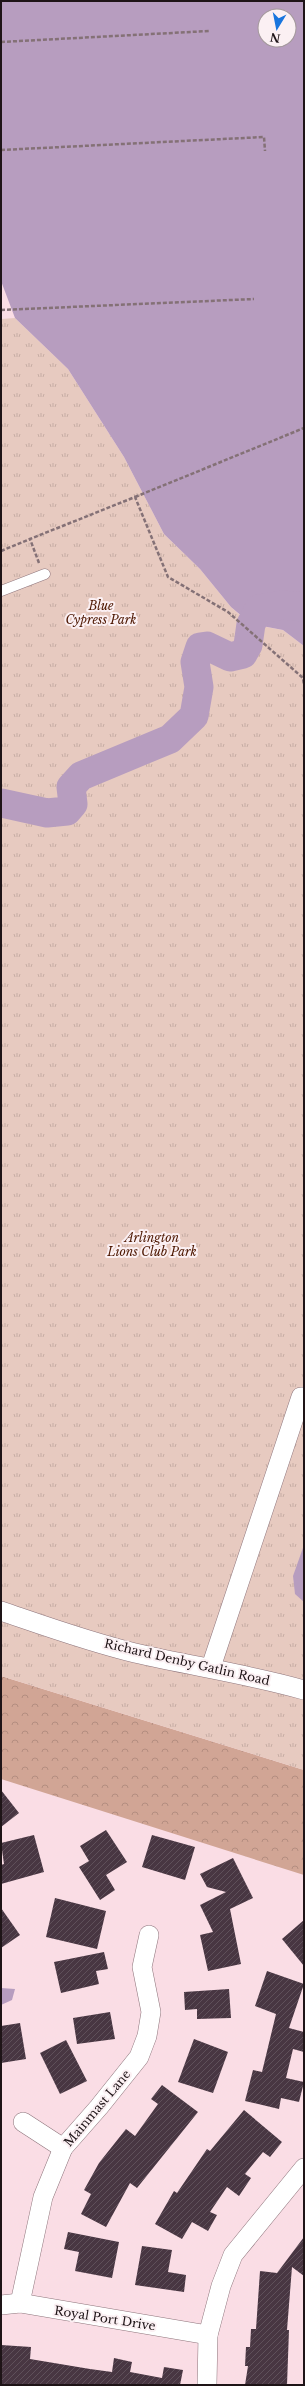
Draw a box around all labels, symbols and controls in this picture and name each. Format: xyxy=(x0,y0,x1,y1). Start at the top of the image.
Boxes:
north arrow xyxy=(257,8,297,48)
text: N xyxy=(268,30,282,46)
park label: Blue Cypress Park xyxy=(66,598,136,627)
park label: Arlington Lions Club Park xyxy=(106,1230,197,1259)
street label: Richard Denby Gatlin Road xyxy=(103,1636,271,1688)
street label: Mainmast Lane xyxy=(61,2066,134,2149)
street label: Royal Port Drive xyxy=(53,2303,157,2333)

